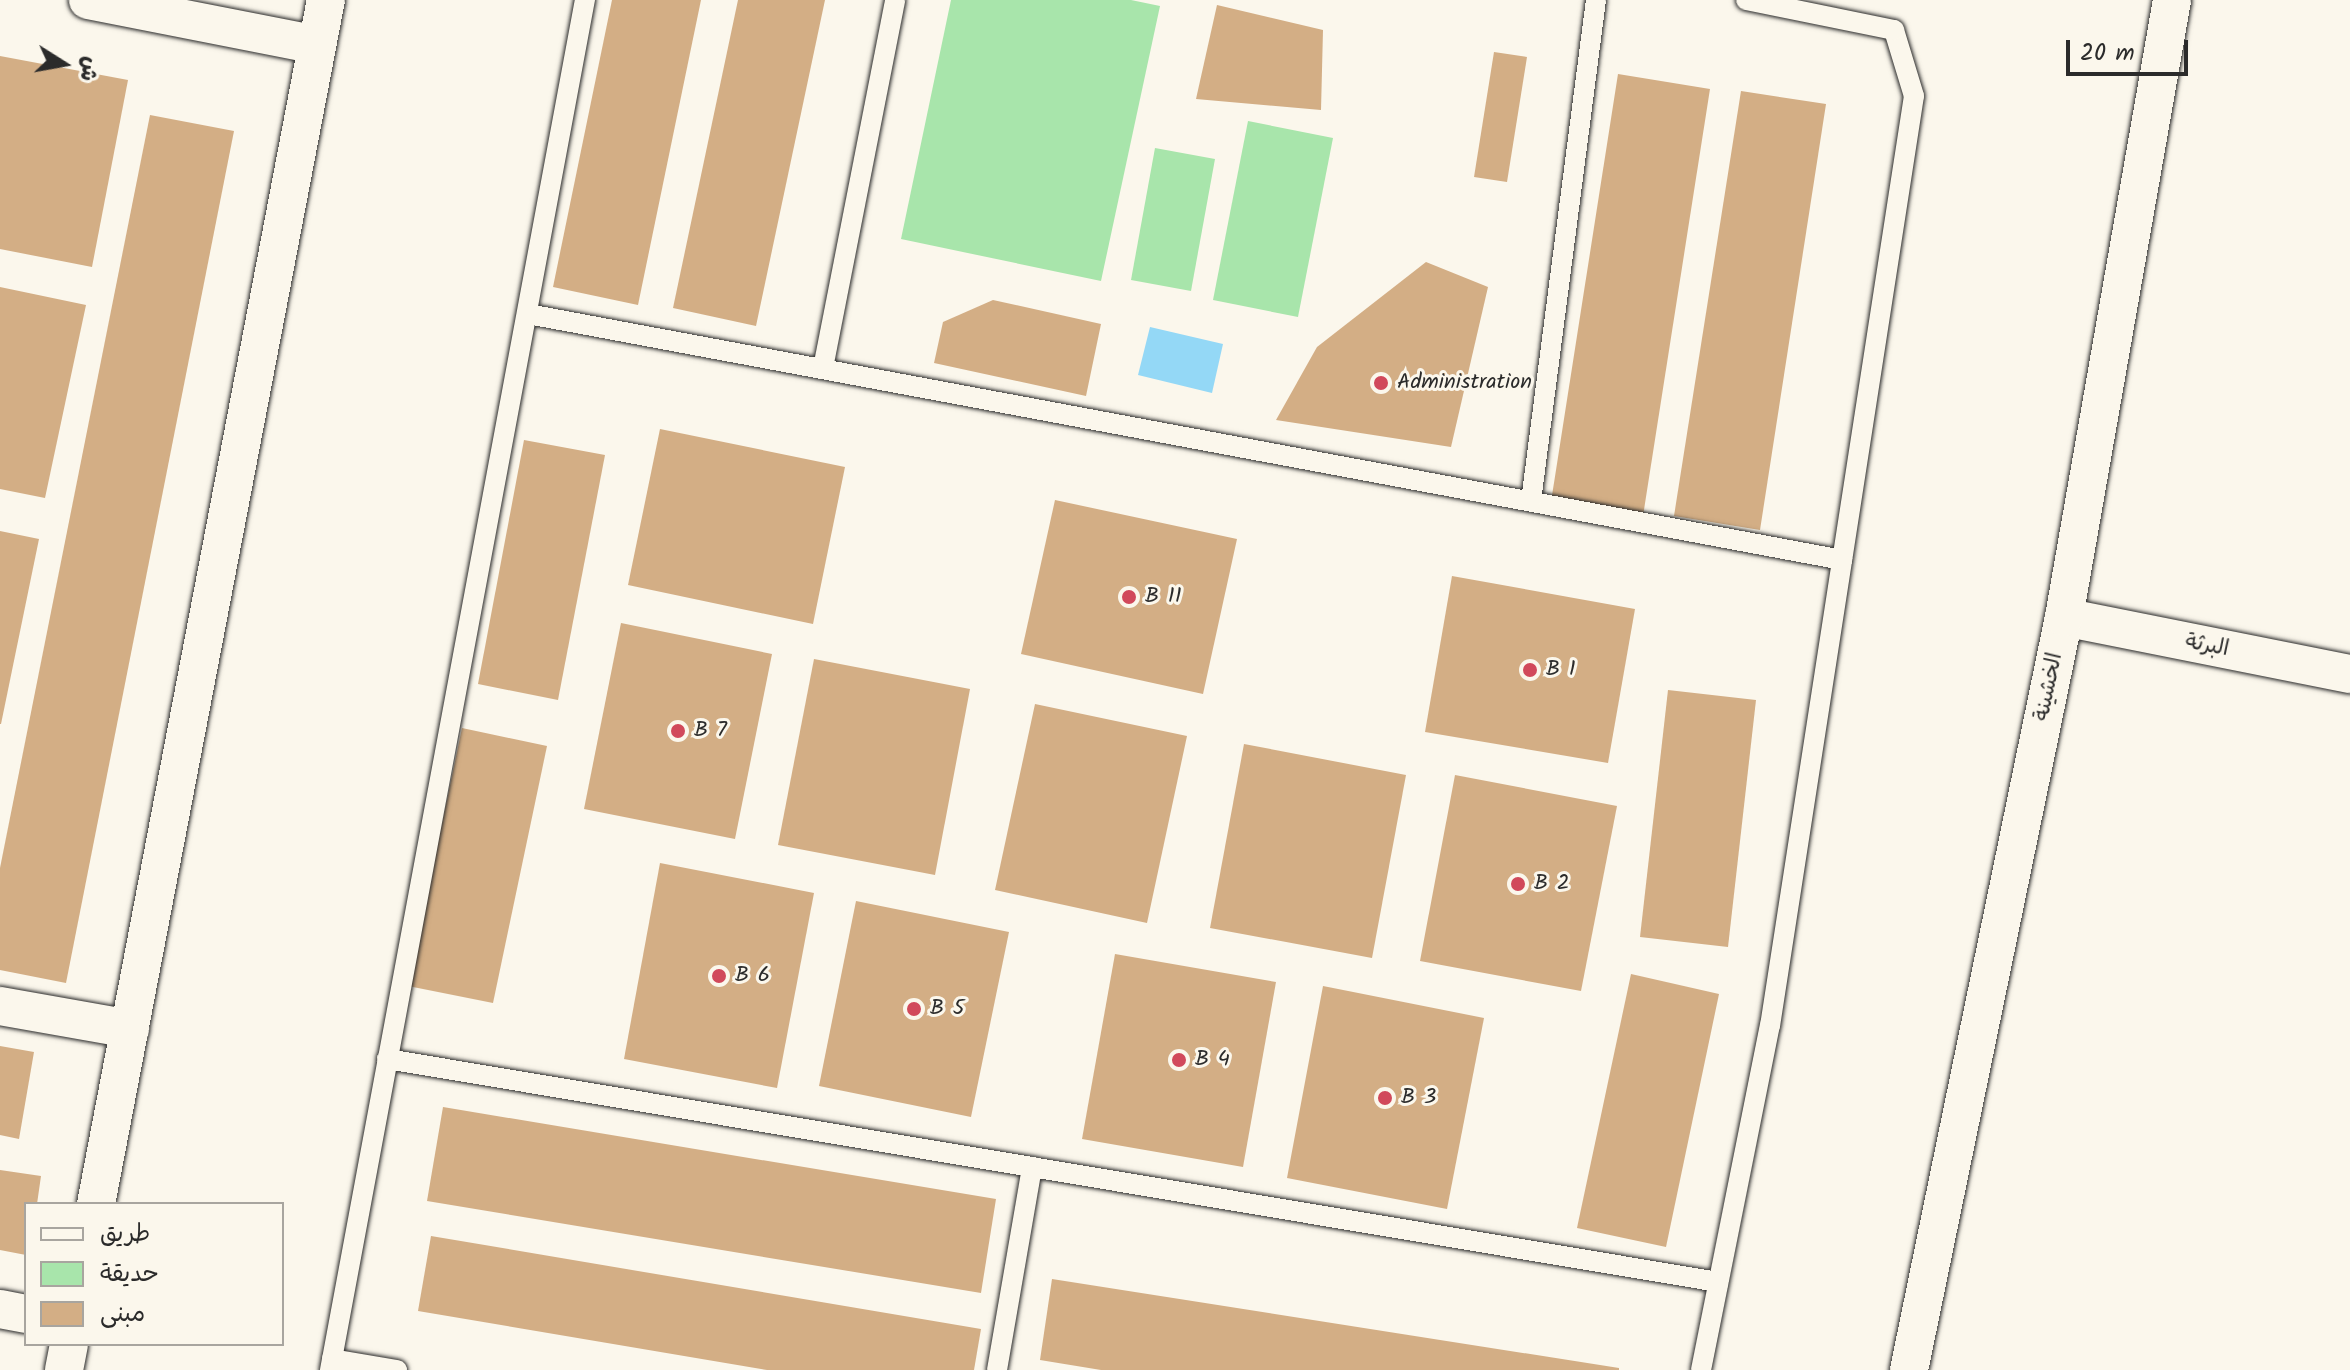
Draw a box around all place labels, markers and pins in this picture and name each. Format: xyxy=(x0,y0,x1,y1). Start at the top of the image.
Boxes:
place label: Administration xyxy=(1397,370,1532,396)
marker: Administration xyxy=(1372,374,1390,392)
place label: B 11 xyxy=(1145,584,1182,610)
marker: B 11 xyxy=(1120,588,1138,606)
place label: B 1 xyxy=(1546,657,1576,683)
marker: B 1 xyxy=(1521,661,1539,679)
place label: B 7 xyxy=(694,718,727,744)
marker: B 7 xyxy=(669,722,687,740)
place label: B 2 xyxy=(1534,871,1570,897)
marker: B 2 xyxy=(1509,875,1527,893)
place label: B 6 xyxy=(735,963,770,989)
marker: B 6 xyxy=(710,967,728,985)
place label: B 5 xyxy=(930,996,965,1022)
marker: B 5 xyxy=(905,1000,923,1018)
place label: B 4 xyxy=(1195,1047,1230,1073)
marker: B 4 xyxy=(1170,1051,1188,1069)
place label: B 3 xyxy=(1401,1085,1436,1111)
marker: B 3 xyxy=(1376,1089,1394,1107)

